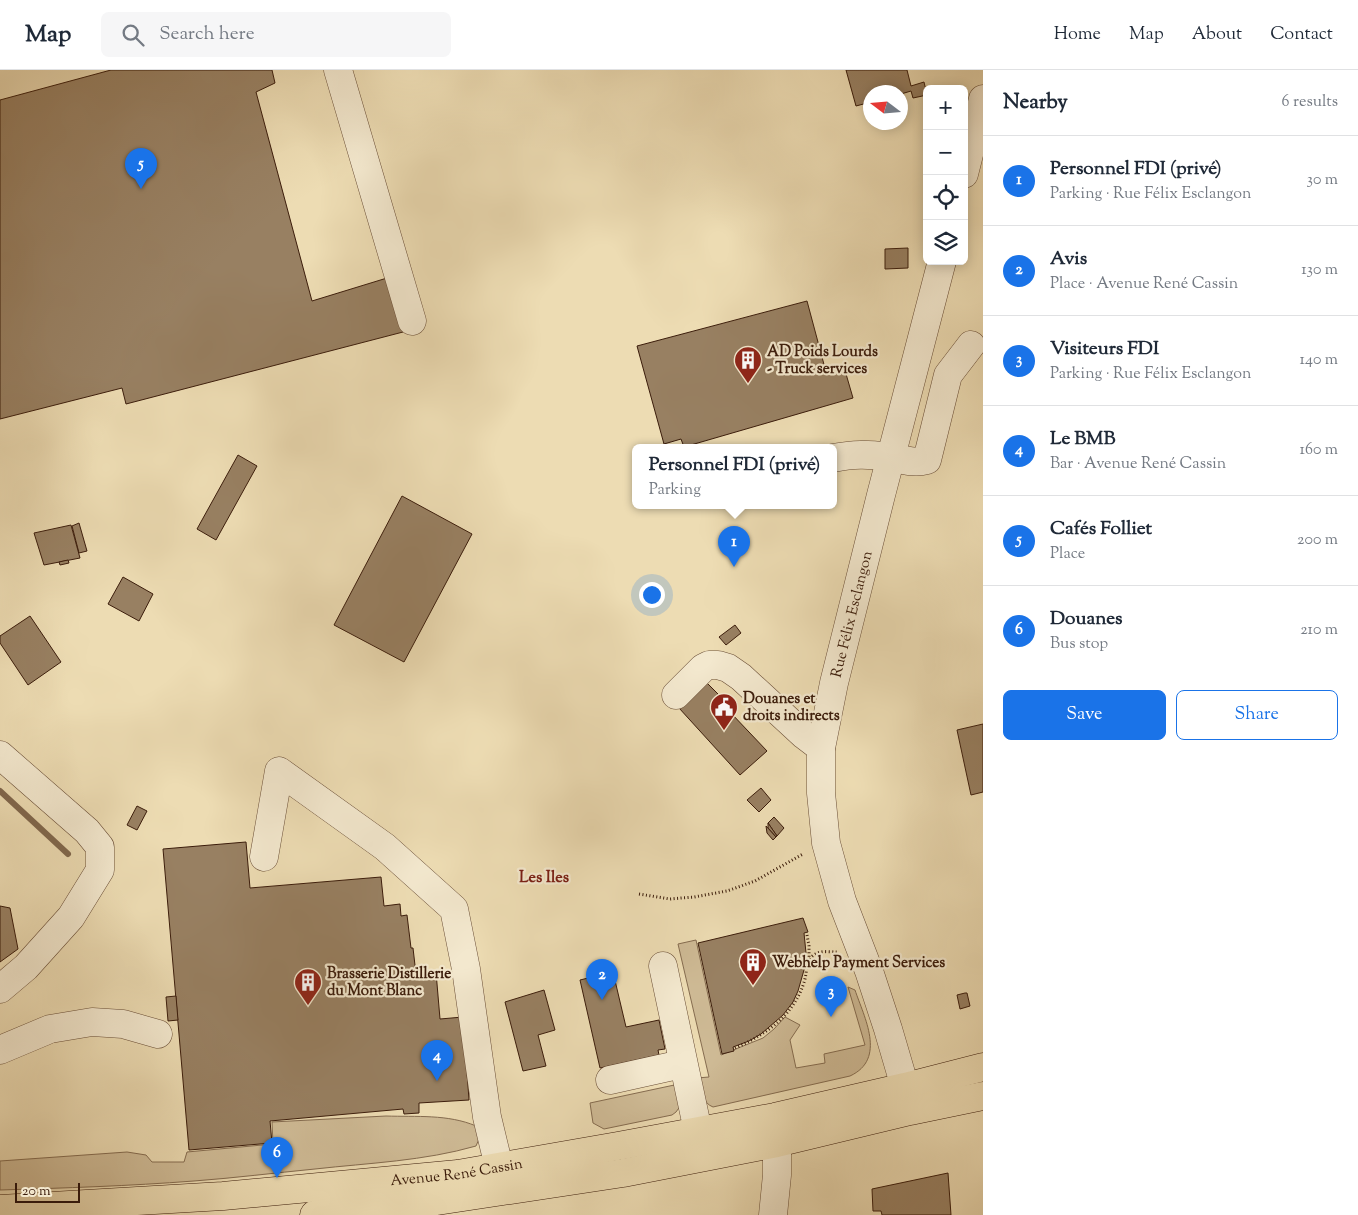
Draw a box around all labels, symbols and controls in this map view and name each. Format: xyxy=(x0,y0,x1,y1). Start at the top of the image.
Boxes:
search box xyxy=(101,12,451,57)
text: Map xyxy=(25,18,71,52)
icon: search xyxy=(119,21,147,49)
text: Search here xyxy=(159,21,255,48)
text: Home xyxy=(1054,22,1101,48)
text: Map xyxy=(1129,22,1164,48)
text: About xyxy=(1192,22,1242,48)
text: Contact xyxy=(1270,22,1333,48)
north arrow xyxy=(863,85,908,130)
map controls xyxy=(923,85,968,265)
button: + xyxy=(923,85,968,130)
text: Nearby xyxy=(1003,88,1068,118)
text: 6 results xyxy=(1282,91,1338,114)
button: − xyxy=(923,130,968,175)
pin: 5 xyxy=(125,148,157,189)
text: Personnel FDI (privé) xyxy=(1050,156,1222,183)
text: 1 xyxy=(1016,169,1022,192)
text: 30 m xyxy=(1307,169,1338,192)
button: locate xyxy=(923,175,968,220)
text: Parking · Rue Félix Esclangon xyxy=(1050,183,1252,206)
button: layers xyxy=(923,220,968,265)
text: Avis xyxy=(1050,246,1087,273)
text: 2 xyxy=(1015,259,1023,282)
text: 130 m xyxy=(1301,259,1338,282)
text: Place · Avenue René Cassin xyxy=(1050,273,1238,296)
text: Visiteurs FDI xyxy=(1050,336,1159,363)
place label: AD Poids Lourds - Truck services xyxy=(767,342,878,380)
building icon: AD Poids Lourds - Truck services xyxy=(733,345,763,384)
text: 3 xyxy=(1016,349,1022,372)
text: 140 m xyxy=(1300,349,1338,372)
text: Parking · Rue Félix Esclangon xyxy=(1050,363,1252,386)
text: Le BMB xyxy=(1050,426,1115,453)
text: 4 xyxy=(1015,439,1023,462)
text: 160 m xyxy=(1300,439,1338,462)
popup xyxy=(632,444,837,509)
text: Personnel FDI (privé) xyxy=(649,452,820,479)
text: Bar · Avenue René Cassin xyxy=(1050,453,1226,476)
text: Parking xyxy=(649,479,701,502)
text: Cafés Folliet xyxy=(1050,516,1152,543)
pin: 1 xyxy=(718,526,750,567)
text: 5 xyxy=(1016,529,1022,552)
text: 200 m xyxy=(1297,529,1338,552)
text: Place xyxy=(1050,543,1085,566)
street label: Rue Félix Esclangon xyxy=(827,549,879,680)
your location xyxy=(639,582,665,608)
text: Douanes xyxy=(1050,606,1123,633)
text: 6 xyxy=(1015,619,1023,642)
text: 210 m xyxy=(1300,619,1338,642)
text: Bus stop xyxy=(1050,633,1108,656)
place label: Douanes et droits indirects xyxy=(743,689,840,727)
button: Save xyxy=(1003,690,1166,740)
button: Share xyxy=(1176,690,1338,740)
public building icon: Douanes et droits indirects xyxy=(709,692,739,731)
district label: Les Iles xyxy=(519,867,569,890)
building icon: Webhelp Payment Services xyxy=(738,947,768,986)
place label: Webhelp Payment Services xyxy=(772,953,945,974)
pin: 2 xyxy=(586,959,618,1000)
place label: Brasserie Distillerie du Mont Blanc xyxy=(327,964,451,1002)
building icon: Brasserie Distillerie du Mont Blanc xyxy=(293,967,323,1006)
pin: 3 xyxy=(815,976,847,1017)
pin: 4 xyxy=(421,1040,453,1081)
pin: 6 xyxy=(261,1137,293,1178)
street label: Avenue René Cassin xyxy=(389,1154,525,1192)
scale bar xyxy=(15,1180,80,1203)
text: 20 m xyxy=(22,1182,51,1202)

